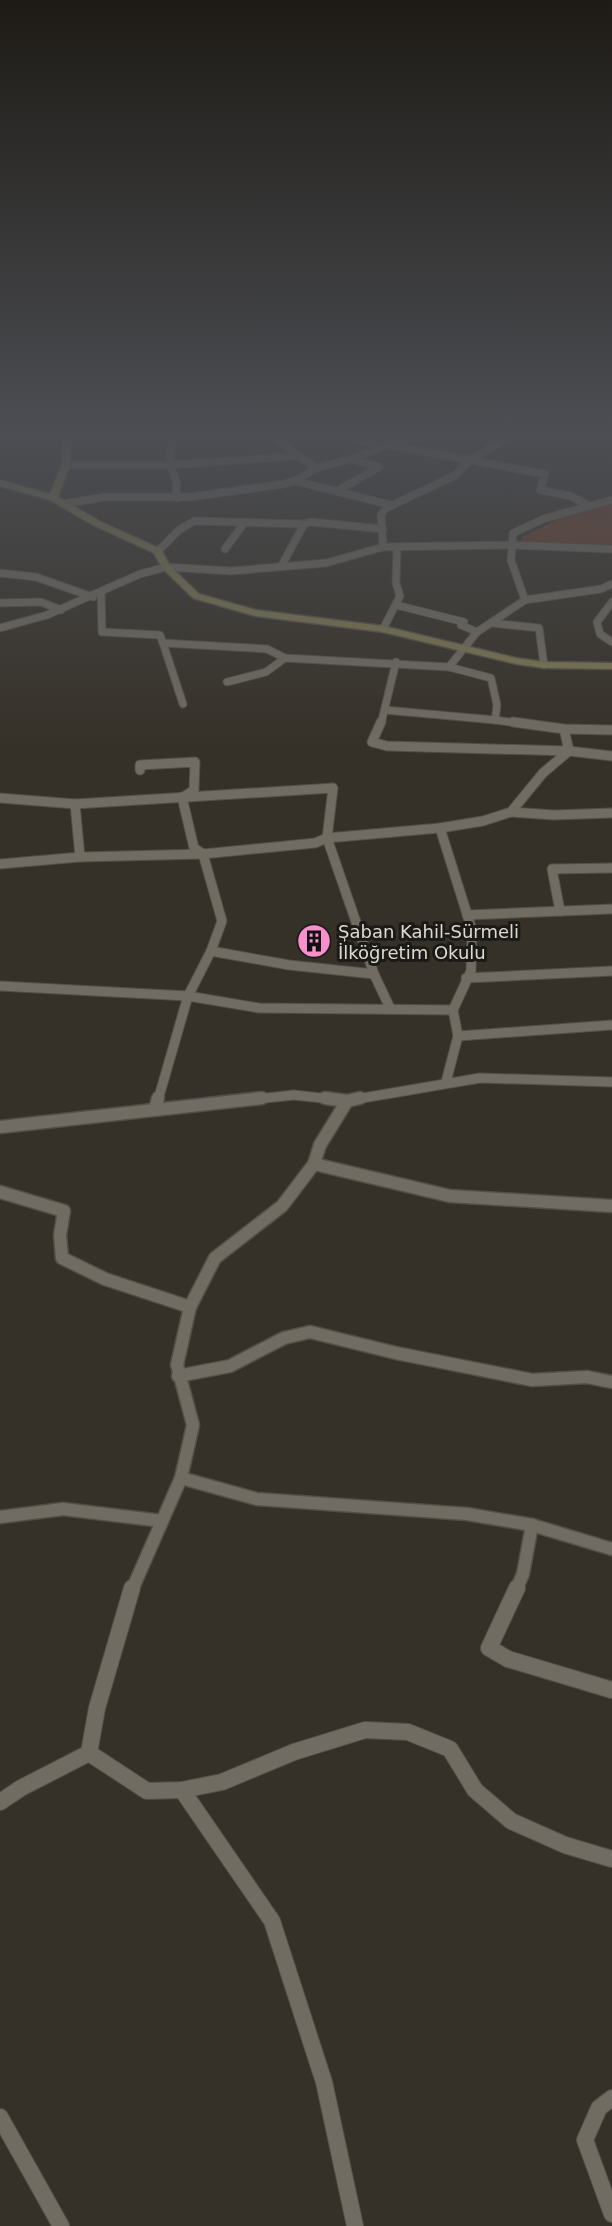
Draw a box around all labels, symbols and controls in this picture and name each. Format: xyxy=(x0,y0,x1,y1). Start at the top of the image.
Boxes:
place label: Şaban Kahil-Sürmeli İlköğretim Okulu xyxy=(338,921,519,963)
building icon: Şaban Kahil-Sürmeli İlköğretim Okulu xyxy=(295,922,333,960)

